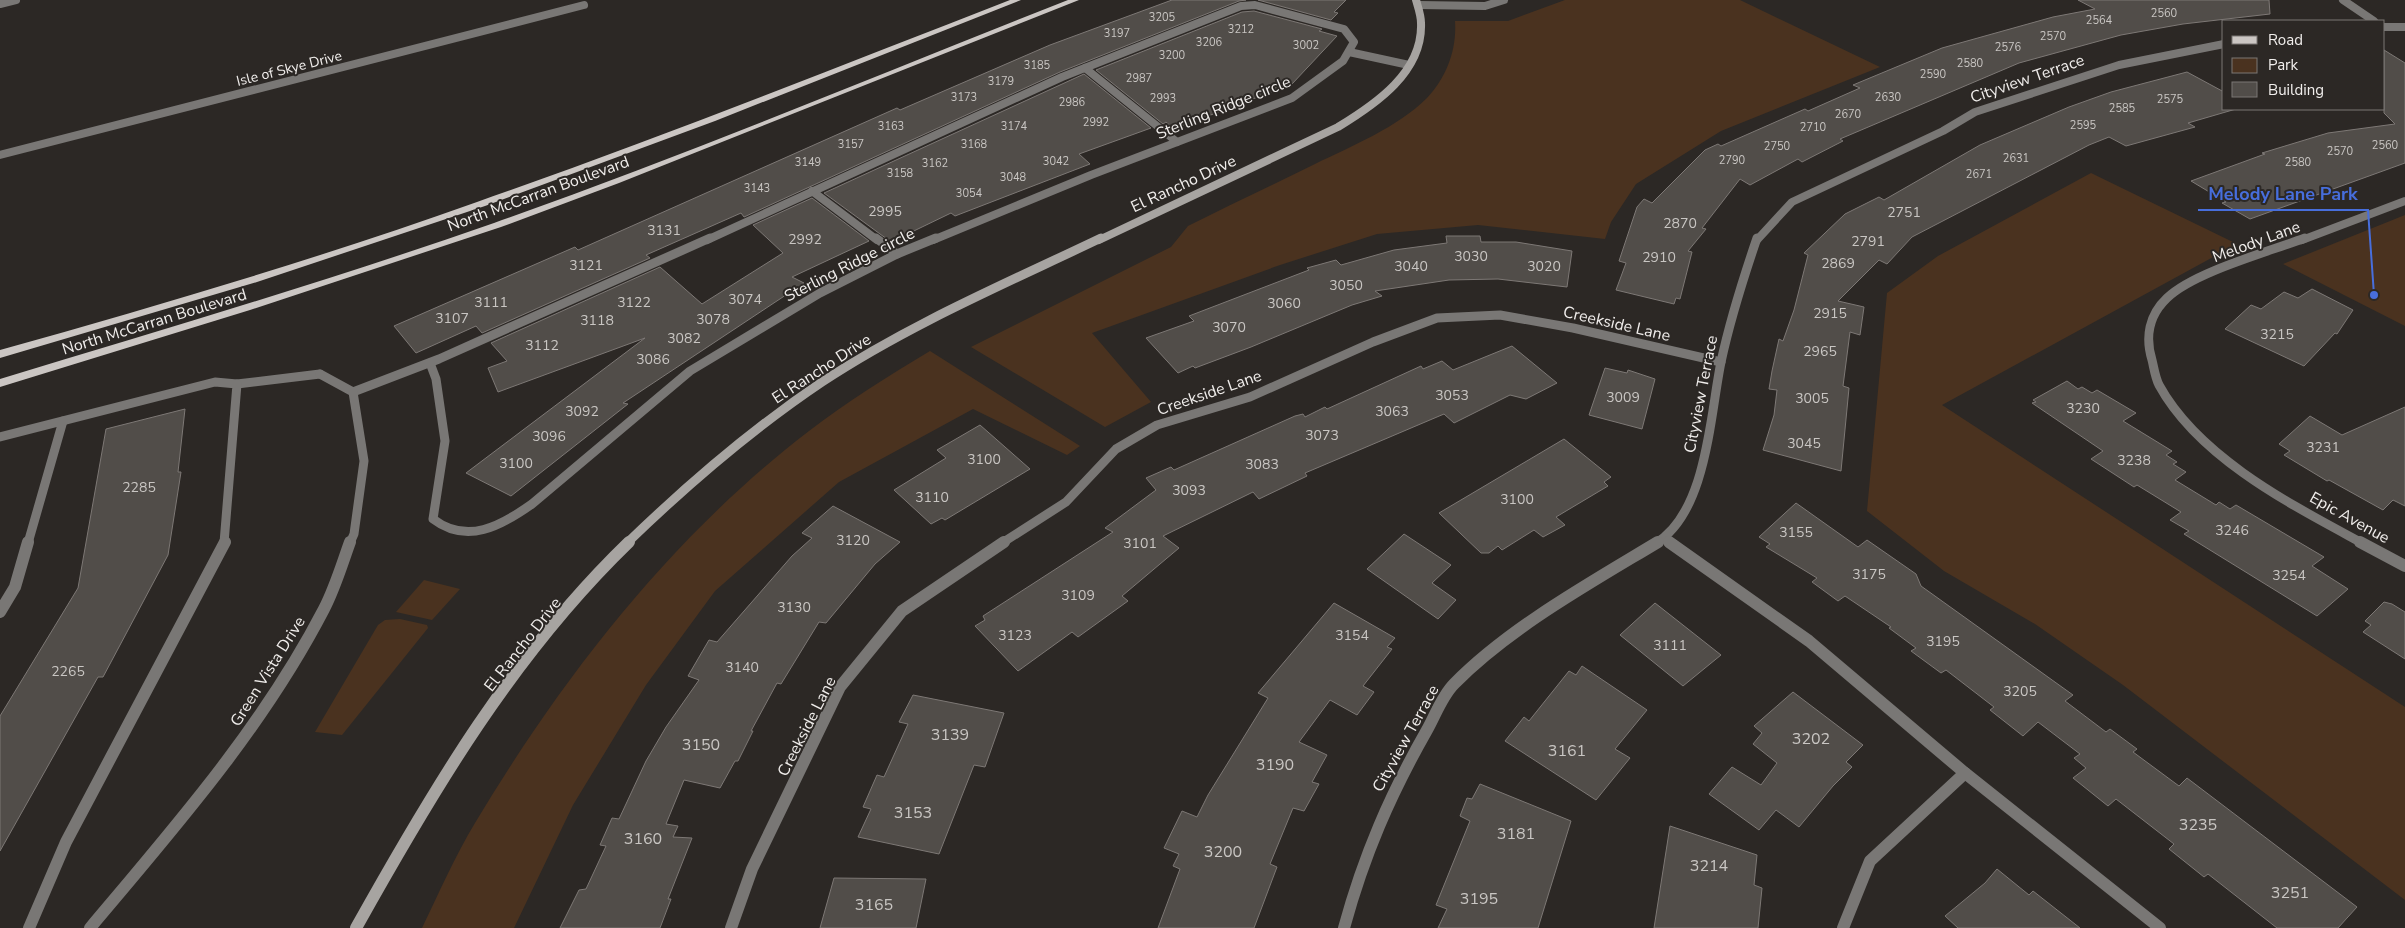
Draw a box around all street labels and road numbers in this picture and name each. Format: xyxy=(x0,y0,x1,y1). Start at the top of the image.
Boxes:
street label: Isle of Skye Drive xyxy=(234,46,344,91)
street label: Cityview Terrace xyxy=(1967,49,2087,109)
street label: Sterling Ridge circle xyxy=(1153,71,1294,145)
street label: El Rancho Drive xyxy=(1127,150,1240,218)
street label: North McCarran Boulevard xyxy=(444,151,632,237)
street label: Melody Lane xyxy=(2209,216,2303,268)
street label: Sterling Ridge circle xyxy=(780,222,918,307)
street label: North McCarran Boulevard xyxy=(59,283,249,361)
street label: Creekside Lane xyxy=(1561,301,1673,347)
street label: El Rancho Drive xyxy=(768,329,875,409)
street label: Cityview Terrace xyxy=(1679,334,1723,455)
street label: Creekside Lane xyxy=(1154,365,1265,421)
street label: Epic Avenue xyxy=(2306,487,2393,549)
street label: El Rancho Drive xyxy=(479,593,567,696)
street label: Green Vista Drive xyxy=(225,612,311,731)
street label: Creekside Lane xyxy=(772,673,842,780)
street label: Cityview Terrace xyxy=(1367,681,1444,796)

